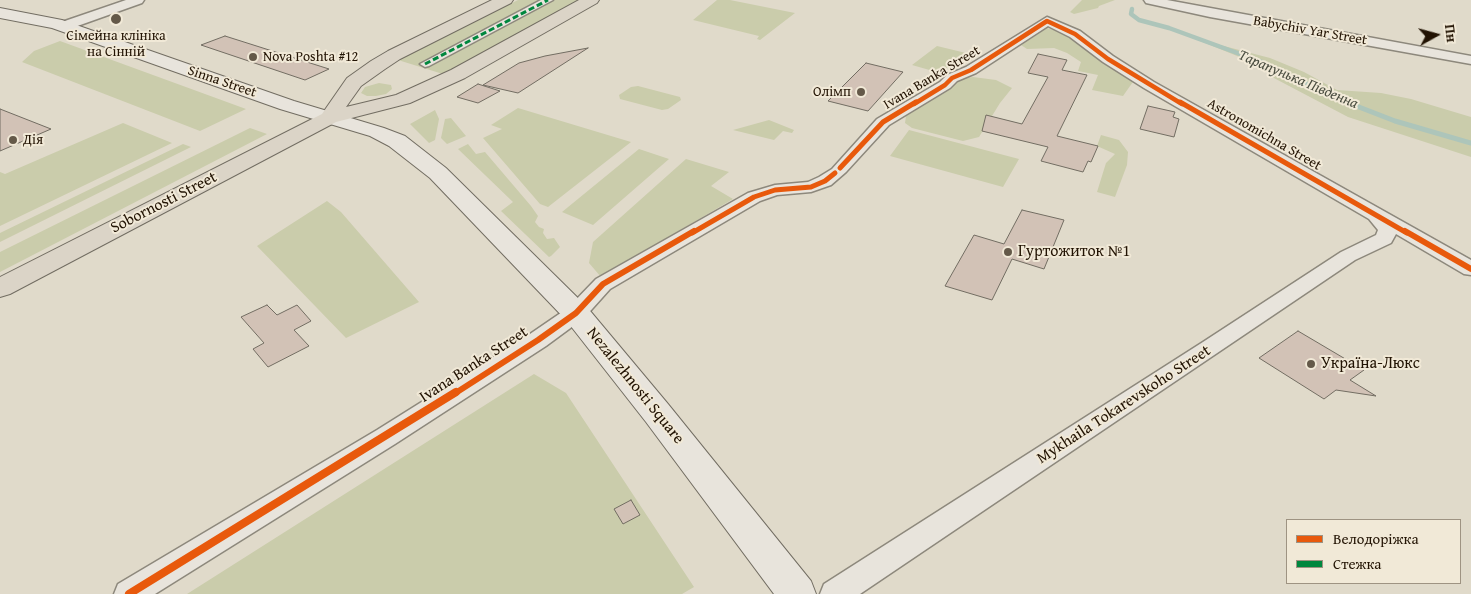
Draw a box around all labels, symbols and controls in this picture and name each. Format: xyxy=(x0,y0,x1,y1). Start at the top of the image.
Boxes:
north arrow xyxy=(1411,10,1461,60)
marker: Сімейна клініка на Сінній xyxy=(109,12,123,26)
street label: Babychiv Yar Street xyxy=(1252,13,1368,49)
text: Пн xyxy=(1440,23,1462,43)
place label: Сімейна клініка на Сінній xyxy=(66,28,166,60)
street label: Ivana Banka Street xyxy=(881,43,983,113)
water label: Тарапунька Південна xyxy=(1235,47,1361,113)
place label: Nova Poshta #12 xyxy=(263,49,358,65)
marker: Nova Poshta #12 xyxy=(247,51,259,63)
street label: Sinna Street xyxy=(185,62,259,102)
place label: Олімп xyxy=(813,84,851,100)
marker: Олімп xyxy=(855,86,867,98)
street label: Astronomichna Street xyxy=(1204,96,1324,174)
place label: Дія xyxy=(23,132,43,148)
marker: Дія xyxy=(7,134,19,146)
street label: Sobornosti Street xyxy=(108,168,220,238)
place label: Гуртожиток №1 xyxy=(1018,242,1130,262)
marker: Гуртожиток №1 xyxy=(1002,246,1014,258)
street label: Ivana Banka Street xyxy=(416,323,532,407)
street label: Nezalezhnosti Square xyxy=(582,324,688,448)
street label: Mykhaila Tokarevskoho Street xyxy=(1034,342,1214,468)
place label: Україна-Люкс xyxy=(1321,354,1420,374)
marker: Україна-Люкс xyxy=(1305,358,1317,370)
legend xyxy=(1286,519,1461,584)
text: Велодоріжка xyxy=(1333,528,1419,549)
text: Стежка xyxy=(1333,553,1381,574)

